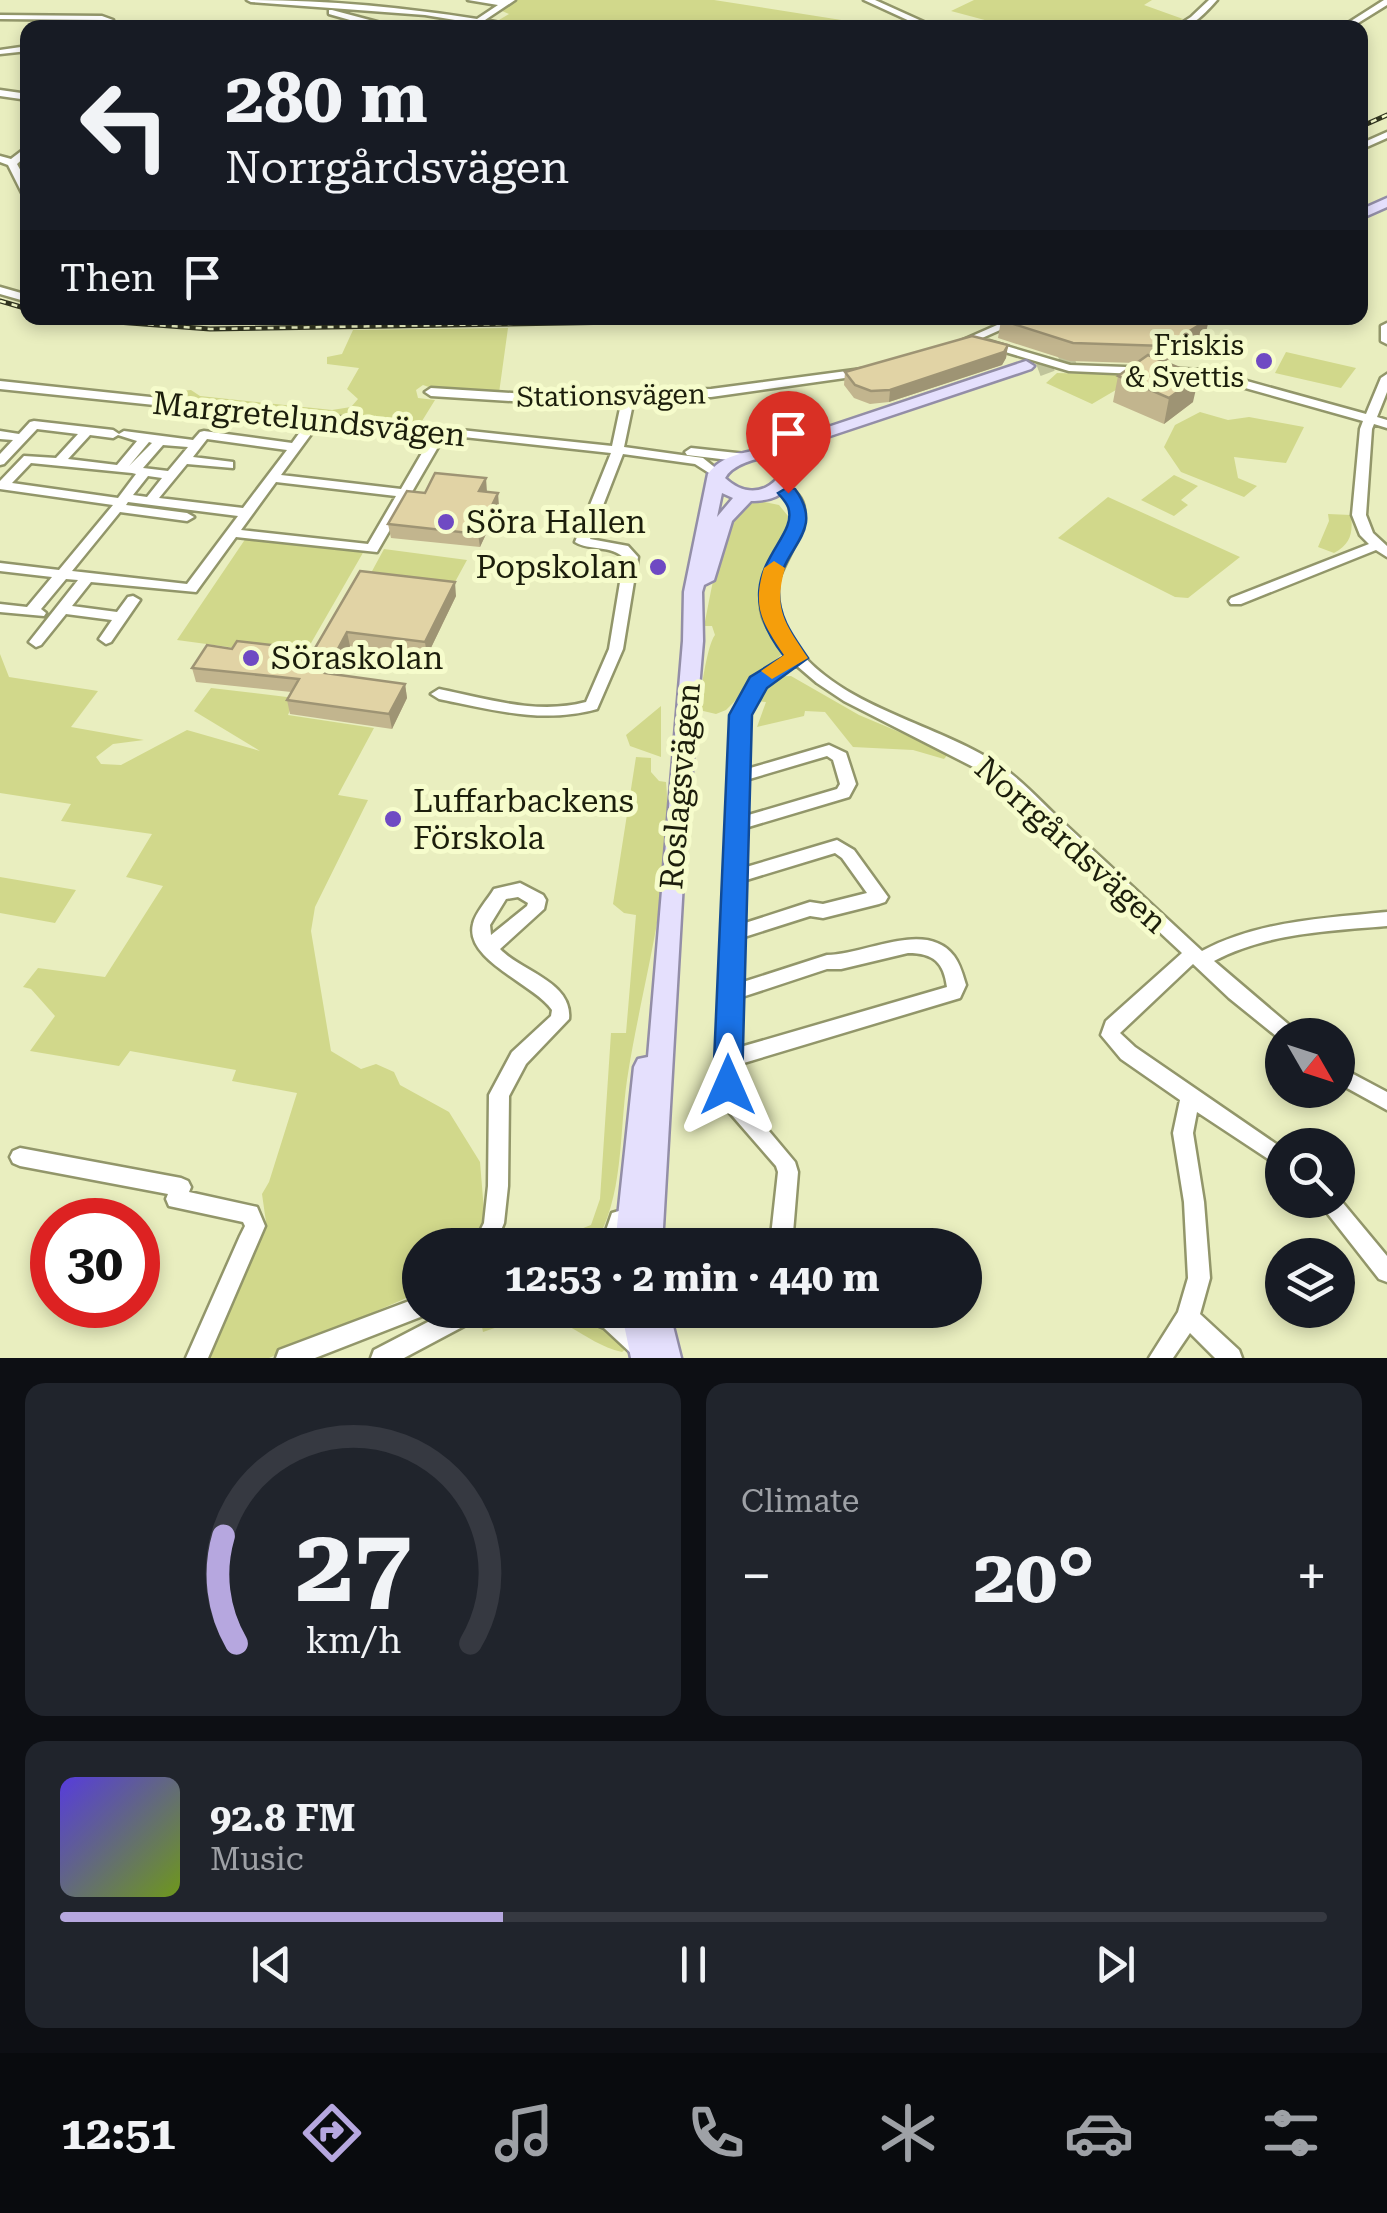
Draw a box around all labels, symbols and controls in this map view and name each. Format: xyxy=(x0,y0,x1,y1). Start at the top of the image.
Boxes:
text: 280 m xyxy=(225,57,428,139)
icon: left xyxy=(60,60,190,190)
text: Norrgårdsvägen xyxy=(225,141,569,194)
icon: arrive xyxy=(175,250,230,305)
text: Then xyxy=(60,256,155,300)
place label: Friskis & Svettis xyxy=(1124,329,1244,394)
marker: Friskis & Svettis xyxy=(1253,350,1275,372)
street label: Stationsvägen xyxy=(516,377,706,414)
street label: Margretelundsvägen xyxy=(151,384,467,454)
pin xyxy=(746,391,831,494)
icon: arrive xyxy=(761,406,816,461)
place label: Söra Hallen xyxy=(466,503,646,541)
marker: Söra Hallen xyxy=(435,511,457,533)
place label: Popskolan xyxy=(476,548,638,586)
marker: Popskolan xyxy=(647,556,669,578)
place label: Söraskolan xyxy=(271,639,443,677)
marker: Söraskolan xyxy=(240,647,262,669)
street label: Roslagsvägen xyxy=(652,681,708,891)
street label: Norrgårdsvägen xyxy=(967,749,1175,941)
place label: Luffarbackens Förskola xyxy=(413,782,634,857)
marker: Luffarbackens Förskola xyxy=(382,808,404,830)
north arrow xyxy=(1265,1018,1355,1108)
map controls xyxy=(1265,1018,1355,1328)
position arrow xyxy=(676,1033,780,1137)
button: search xyxy=(1265,1128,1355,1218)
speed limit sign: 30 xyxy=(30,1198,160,1328)
button: layers xyxy=(1265,1238,1355,1328)
text: 12:53 · 2 min · 440 m xyxy=(505,1256,879,1300)
text: Climate xyxy=(741,1482,859,1520)
text: 27 xyxy=(295,1505,411,1626)
text: 20° xyxy=(973,1532,1095,1620)
text: − xyxy=(741,1544,772,1608)
text: + xyxy=(1296,1544,1327,1608)
text: km/h xyxy=(305,1620,401,1662)
text: 92.8 FM xyxy=(210,1796,356,1840)
text: Music xyxy=(210,1840,304,1878)
icon: previous xyxy=(244,1937,299,1992)
icon: pause xyxy=(666,1937,721,1992)
icon: next xyxy=(1088,1937,1143,1992)
icon: directions xyxy=(297,2098,367,2168)
icon: music xyxy=(489,2098,559,2168)
icon: phone xyxy=(681,2098,751,2168)
icon: climate xyxy=(873,2098,943,2168)
icon: car xyxy=(1064,2098,1134,2168)
icon: filters xyxy=(1256,2098,1326,2168)
text: 12:51 xyxy=(61,2107,176,2160)

